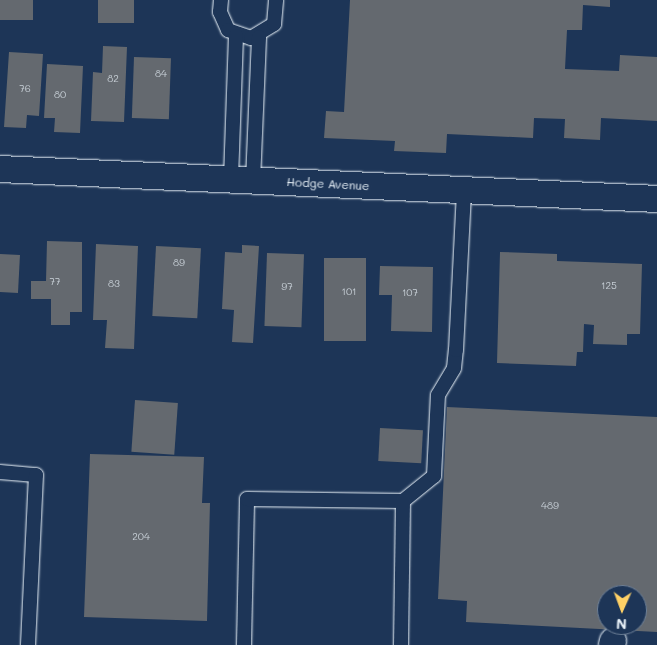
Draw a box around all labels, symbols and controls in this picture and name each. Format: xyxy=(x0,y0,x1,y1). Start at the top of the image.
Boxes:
house number: 84 xyxy=(155,68,167,80)
house number: 82 xyxy=(107,73,119,85)
house number: 76 xyxy=(19,83,31,95)
house number: 80 xyxy=(54,89,66,101)
street label: Hodge Avenue xyxy=(286,175,370,193)
house number: 89 xyxy=(173,257,185,269)
house number: 77 xyxy=(49,276,61,288)
house number: 83 xyxy=(108,278,120,290)
house number: 125 xyxy=(601,280,617,292)
house number: 97 xyxy=(281,281,293,293)
house number: 101 xyxy=(341,286,357,298)
house number: 107 xyxy=(402,287,418,299)
house number: 489 xyxy=(541,500,559,512)
house number: 204 xyxy=(132,531,150,543)
north arrow xyxy=(597,585,647,635)
text: N xyxy=(616,615,627,634)

